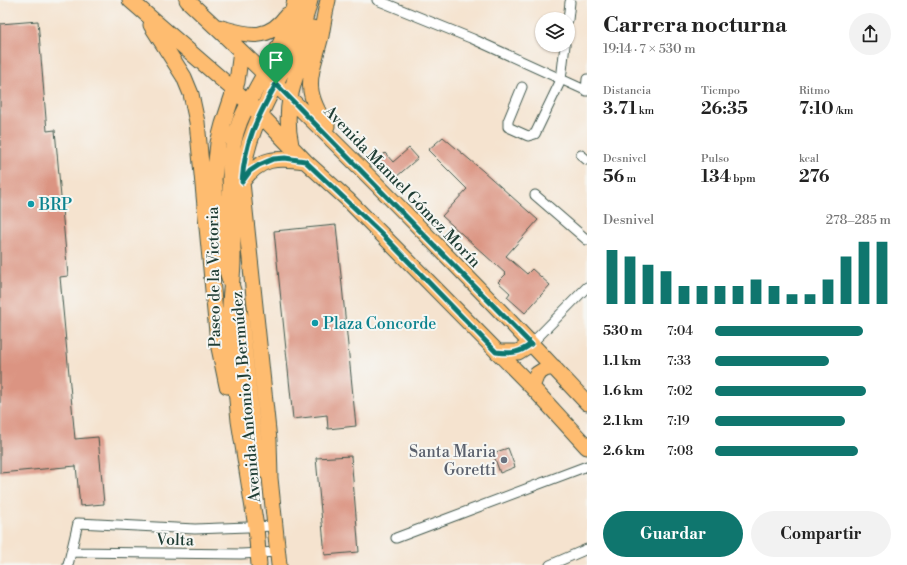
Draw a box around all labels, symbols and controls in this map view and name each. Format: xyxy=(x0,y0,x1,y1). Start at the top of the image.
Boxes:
map controls xyxy=(535,12,575,52)
button: layers xyxy=(535,12,575,52)
text: Carrera nocturna xyxy=(603,12,787,39)
button: share xyxy=(849,13,891,55)
text: 19:14 · 7 × 530 m xyxy=(603,41,696,57)
pin xyxy=(259,43,293,84)
icon: arrive xyxy=(265,49,287,71)
text: Distancia xyxy=(603,84,651,98)
text: Tiempo xyxy=(701,84,740,98)
text: Ritmo xyxy=(799,84,830,98)
text: 3.71 xyxy=(603,98,637,120)
text: 26:35 xyxy=(701,98,748,120)
text: 7:10 xyxy=(799,98,834,120)
street label: Avenida Manuel Gómez Morín xyxy=(319,101,485,272)
text: km xyxy=(637,104,654,118)
text: /km xyxy=(834,104,853,118)
text: Desnivel xyxy=(603,152,646,166)
text: Pulso xyxy=(701,152,729,166)
text: kcal xyxy=(799,152,819,166)
text: 56 xyxy=(603,166,624,188)
text: 134 xyxy=(701,166,731,188)
text: 276 xyxy=(799,166,829,188)
text: m xyxy=(624,172,636,186)
text: bpm xyxy=(731,172,756,186)
place label: BRP xyxy=(38,195,72,215)
marker: BRP xyxy=(26,199,36,209)
street label: Paseo de la Victoria xyxy=(203,205,225,348)
text: Desnivel xyxy=(603,212,654,228)
text: 278–285 m xyxy=(826,212,891,228)
street label: Avenida Antonio J. Bermúdez xyxy=(227,290,265,504)
place label: Plaza Concorde xyxy=(323,314,436,334)
marker: Plaza Concorde xyxy=(310,318,320,328)
text: 530 m xyxy=(603,323,642,339)
text: 7:04 xyxy=(667,323,693,339)
text: 1.1 km xyxy=(603,353,641,369)
text: 7:33 xyxy=(667,353,691,369)
text: 1.6 km xyxy=(603,383,643,399)
text: 7:02 xyxy=(667,383,692,399)
text: 2.1 km xyxy=(603,413,643,429)
text: 7:19 xyxy=(667,413,690,429)
place label: Santa Maria Goretti xyxy=(409,442,497,480)
text: 2.6 km xyxy=(603,443,645,459)
text: 7:08 xyxy=(667,443,693,459)
marker: Santa Maria Goretti xyxy=(499,455,509,465)
button: Guardar xyxy=(603,511,743,557)
button: Compartir xyxy=(751,511,891,557)
street label: Volta xyxy=(155,530,195,550)

